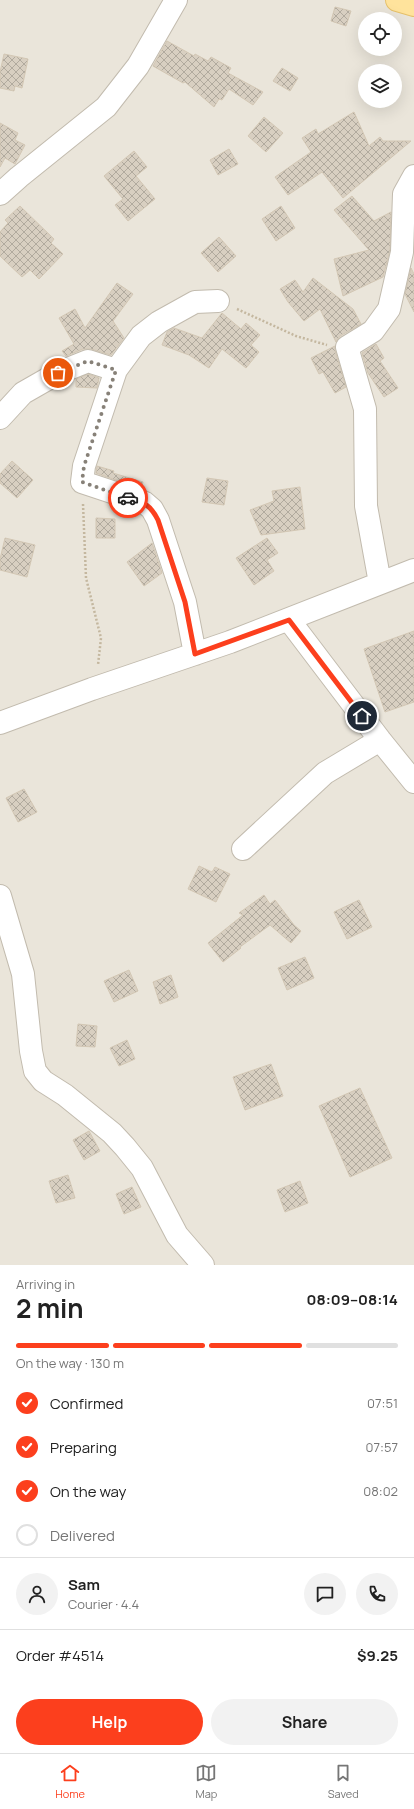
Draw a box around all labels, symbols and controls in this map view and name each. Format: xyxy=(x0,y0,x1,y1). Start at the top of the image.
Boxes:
map controls xyxy=(358,12,402,108)
button: locate xyxy=(358,12,402,56)
button: layers xyxy=(358,64,402,108)
pin xyxy=(41,356,75,390)
icon: bag xyxy=(47,362,69,384)
courier xyxy=(108,478,148,518)
icon: car xyxy=(117,487,139,509)
pin xyxy=(345,699,379,733)
icon: home xyxy=(351,705,373,727)
text: Arriving in xyxy=(16,1275,75,1293)
text: 08:09–08:14 xyxy=(307,1289,398,1310)
text: 2 min xyxy=(16,1290,84,1326)
text: On the way · 130 m xyxy=(16,1354,124,1372)
icon: check xyxy=(16,1392,38,1414)
text: Confirmed xyxy=(50,1393,123,1414)
text: 07:51 xyxy=(367,1394,398,1412)
icon: check xyxy=(16,1436,38,1458)
text: Preparing xyxy=(50,1437,117,1458)
text: 07:57 xyxy=(366,1438,398,1456)
icon: check xyxy=(16,1480,38,1502)
text: On the way xyxy=(50,1481,126,1502)
text: 08:02 xyxy=(363,1482,398,1500)
text: Delivered xyxy=(50,1525,115,1546)
button: person xyxy=(16,1573,58,1615)
button: chat xyxy=(304,1573,346,1615)
button: phone xyxy=(356,1573,398,1615)
text: Sam xyxy=(68,1574,100,1595)
text: Courier · 4.4 xyxy=(68,1595,139,1613)
text: Order #4514 xyxy=(16,1645,104,1666)
text: $9.25 xyxy=(357,1645,398,1666)
button: Help xyxy=(16,1699,203,1745)
button: Share xyxy=(211,1699,398,1745)
tab: Home xyxy=(55,1762,85,1801)
tab: Map xyxy=(195,1762,217,1801)
tab: Saved xyxy=(328,1762,359,1801)

